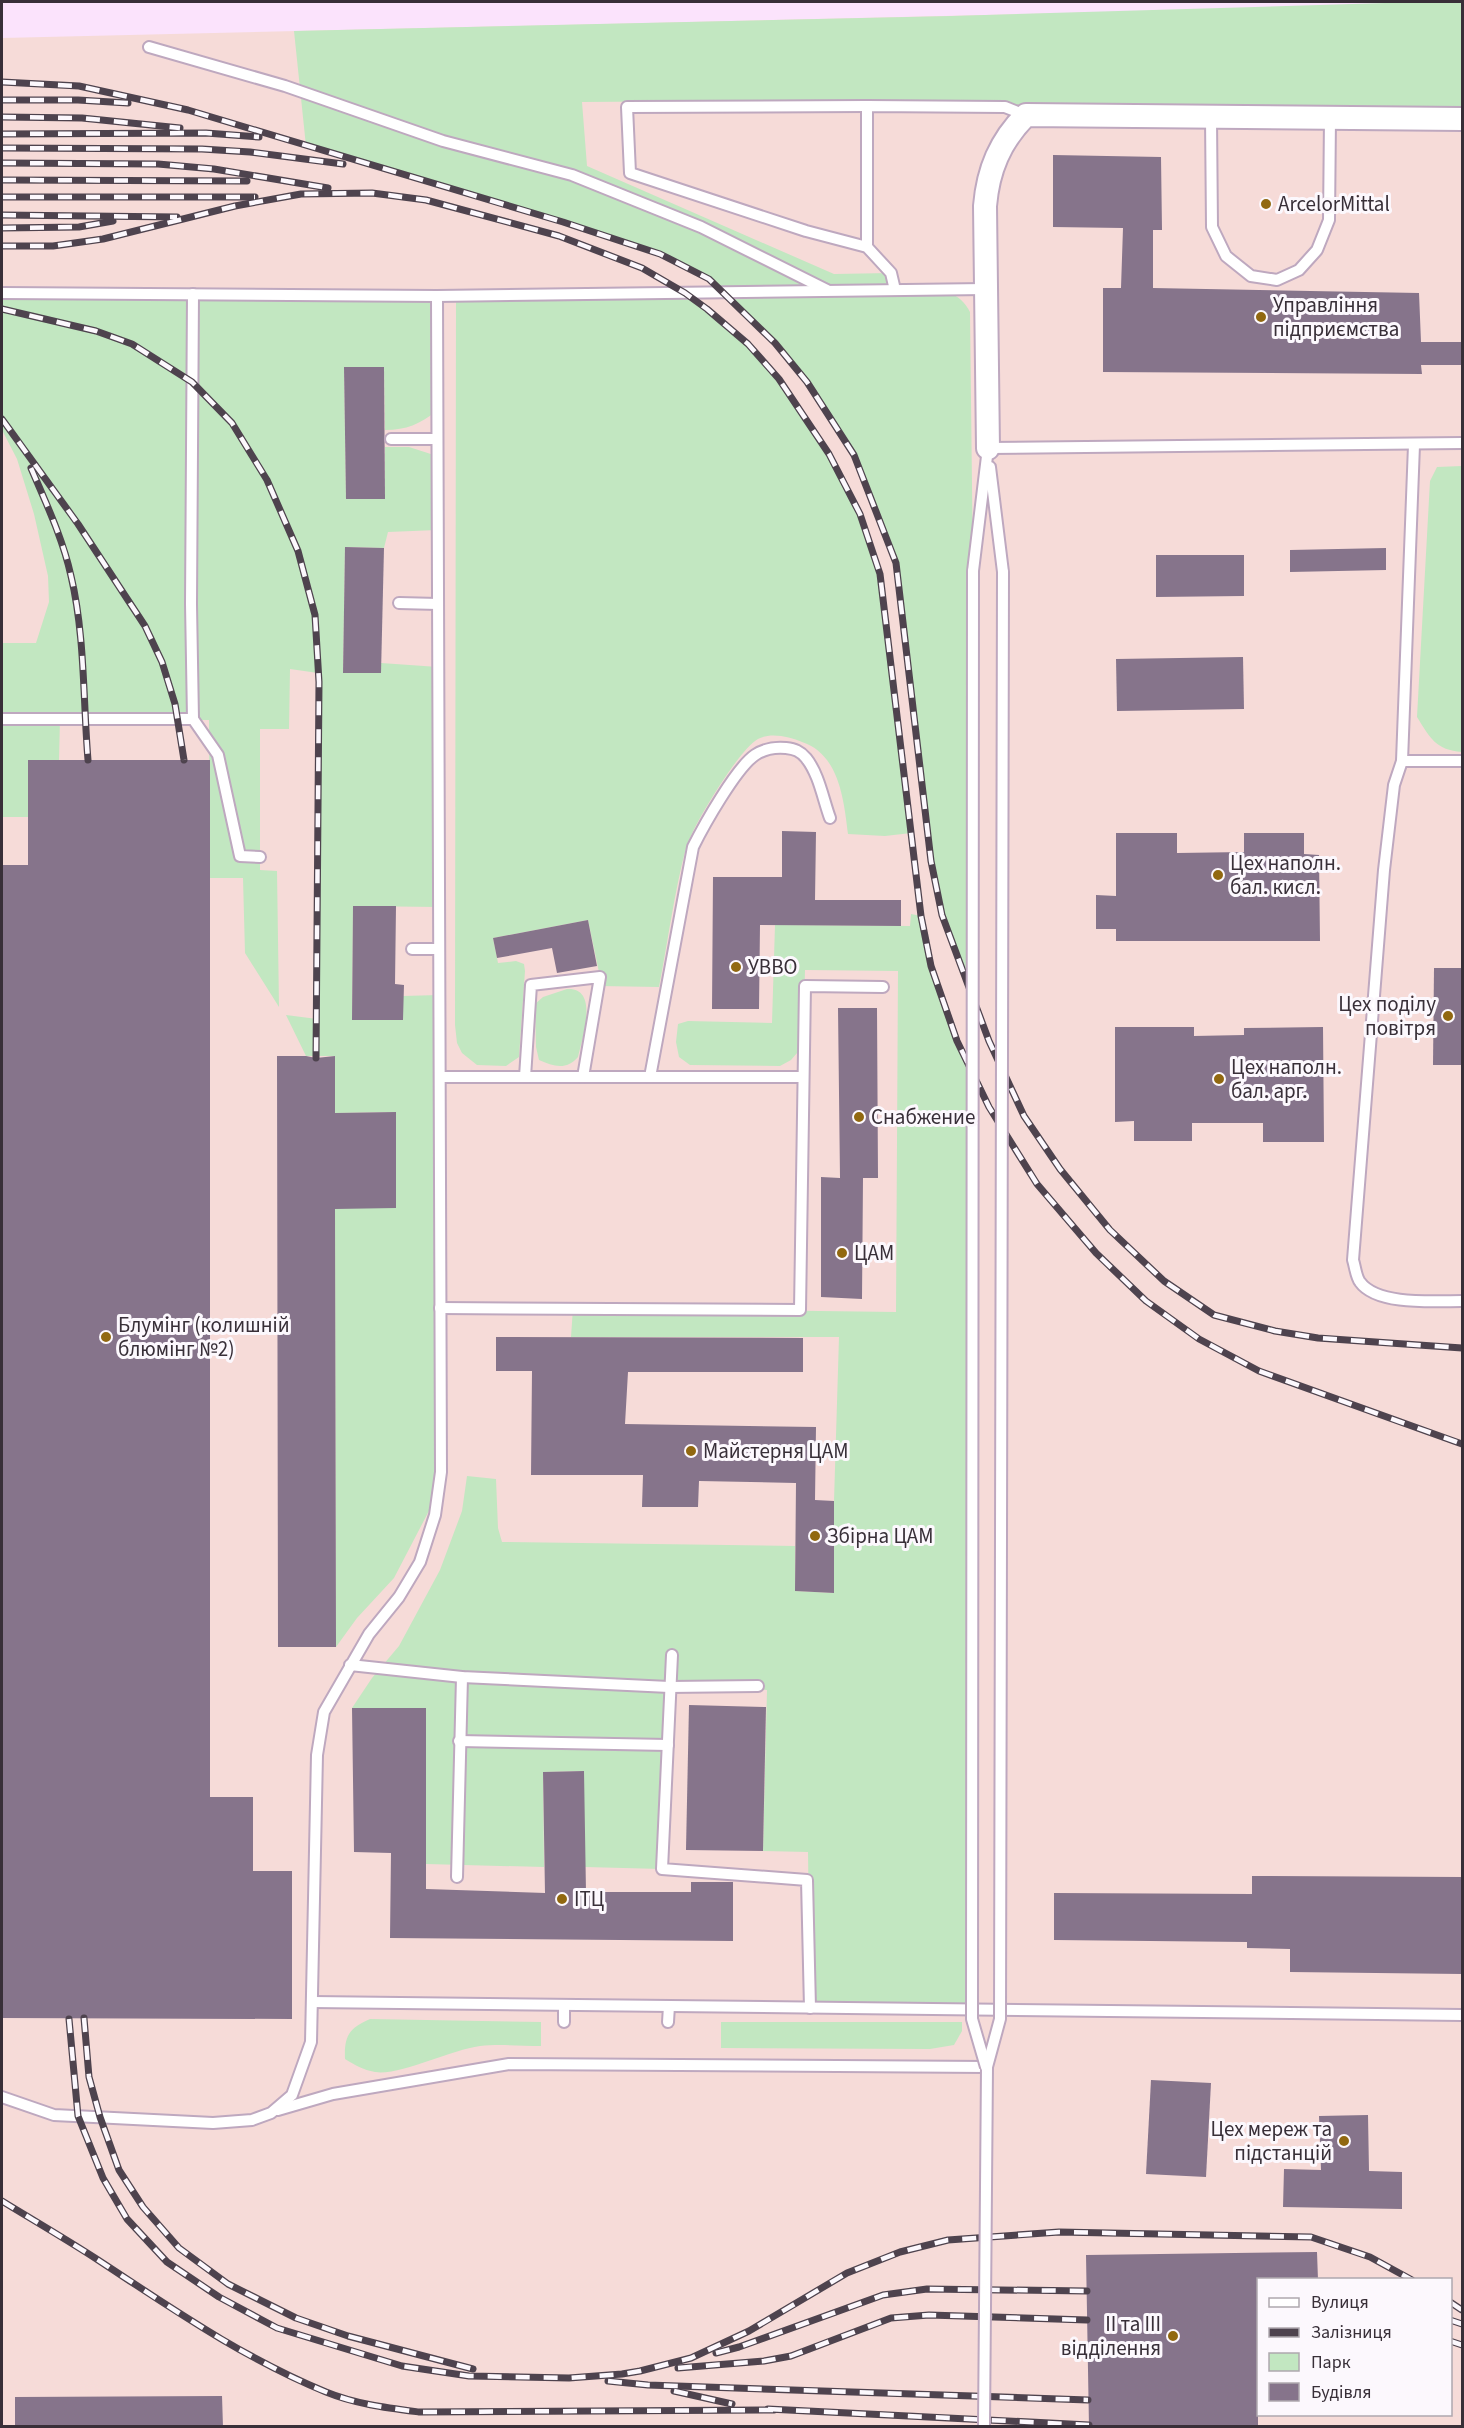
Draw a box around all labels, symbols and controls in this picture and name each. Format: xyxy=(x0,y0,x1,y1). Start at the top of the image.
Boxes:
place label: ArcelorMittal xyxy=(1278,189,1390,219)
marker: ArcelorMittal xyxy=(1259,197,1273,211)
place label: Управління підприємства xyxy=(1273,290,1399,344)
marker: Управління підприємства xyxy=(1254,310,1268,324)
place label: Цех наполн. бал. кисл. xyxy=(1230,848,1341,902)
marker: Цех наполн. бал. кисл. xyxy=(1211,868,1225,882)
place label: УВВО xyxy=(748,952,797,982)
marker: УВВО xyxy=(729,960,743,974)
place label: Цех поділу повітря xyxy=(1338,989,1436,1043)
marker: Цех поділу повітря xyxy=(1441,1009,1455,1023)
place label: Цех наполн. бал. арг. xyxy=(1231,1052,1342,1106)
marker: Цех наполн. бал. арг. xyxy=(1212,1072,1226,1086)
place label: Снабжение xyxy=(871,1102,975,1132)
marker: Снабжение xyxy=(852,1110,866,1124)
place label: ЦАМ xyxy=(854,1238,894,1268)
marker: ЦАМ xyxy=(835,1246,849,1260)
place label: Блумінг (колишній блюмінг №2) xyxy=(118,1310,290,1364)
marker: Блумінг (колишній блюмінг №2) xyxy=(99,1330,113,1344)
place label: Майстерня ЦАМ xyxy=(703,1436,849,1466)
marker: Майстерня ЦАМ xyxy=(684,1444,698,1458)
place label: Збірна ЦАМ xyxy=(827,1521,934,1551)
marker: Збірна ЦАМ xyxy=(808,1529,822,1543)
place label: ІТЦ xyxy=(574,1884,604,1914)
marker: ІТЦ xyxy=(555,1892,569,1906)
place label: Цех мереж та підстанцій xyxy=(1210,2114,1332,2168)
marker: Цех мереж та підстанцій xyxy=(1337,2134,1351,2148)
legend xyxy=(1257,2278,1452,2416)
text: Вулиця xyxy=(1311,2290,1369,2315)
place label: II та III відділення xyxy=(1061,2309,1161,2363)
text: Залізниця xyxy=(1311,2320,1392,2345)
marker: II та III відділення xyxy=(1166,2329,1180,2343)
text: Парк xyxy=(1311,2350,1351,2375)
text: Будівля xyxy=(1311,2380,1371,2405)

